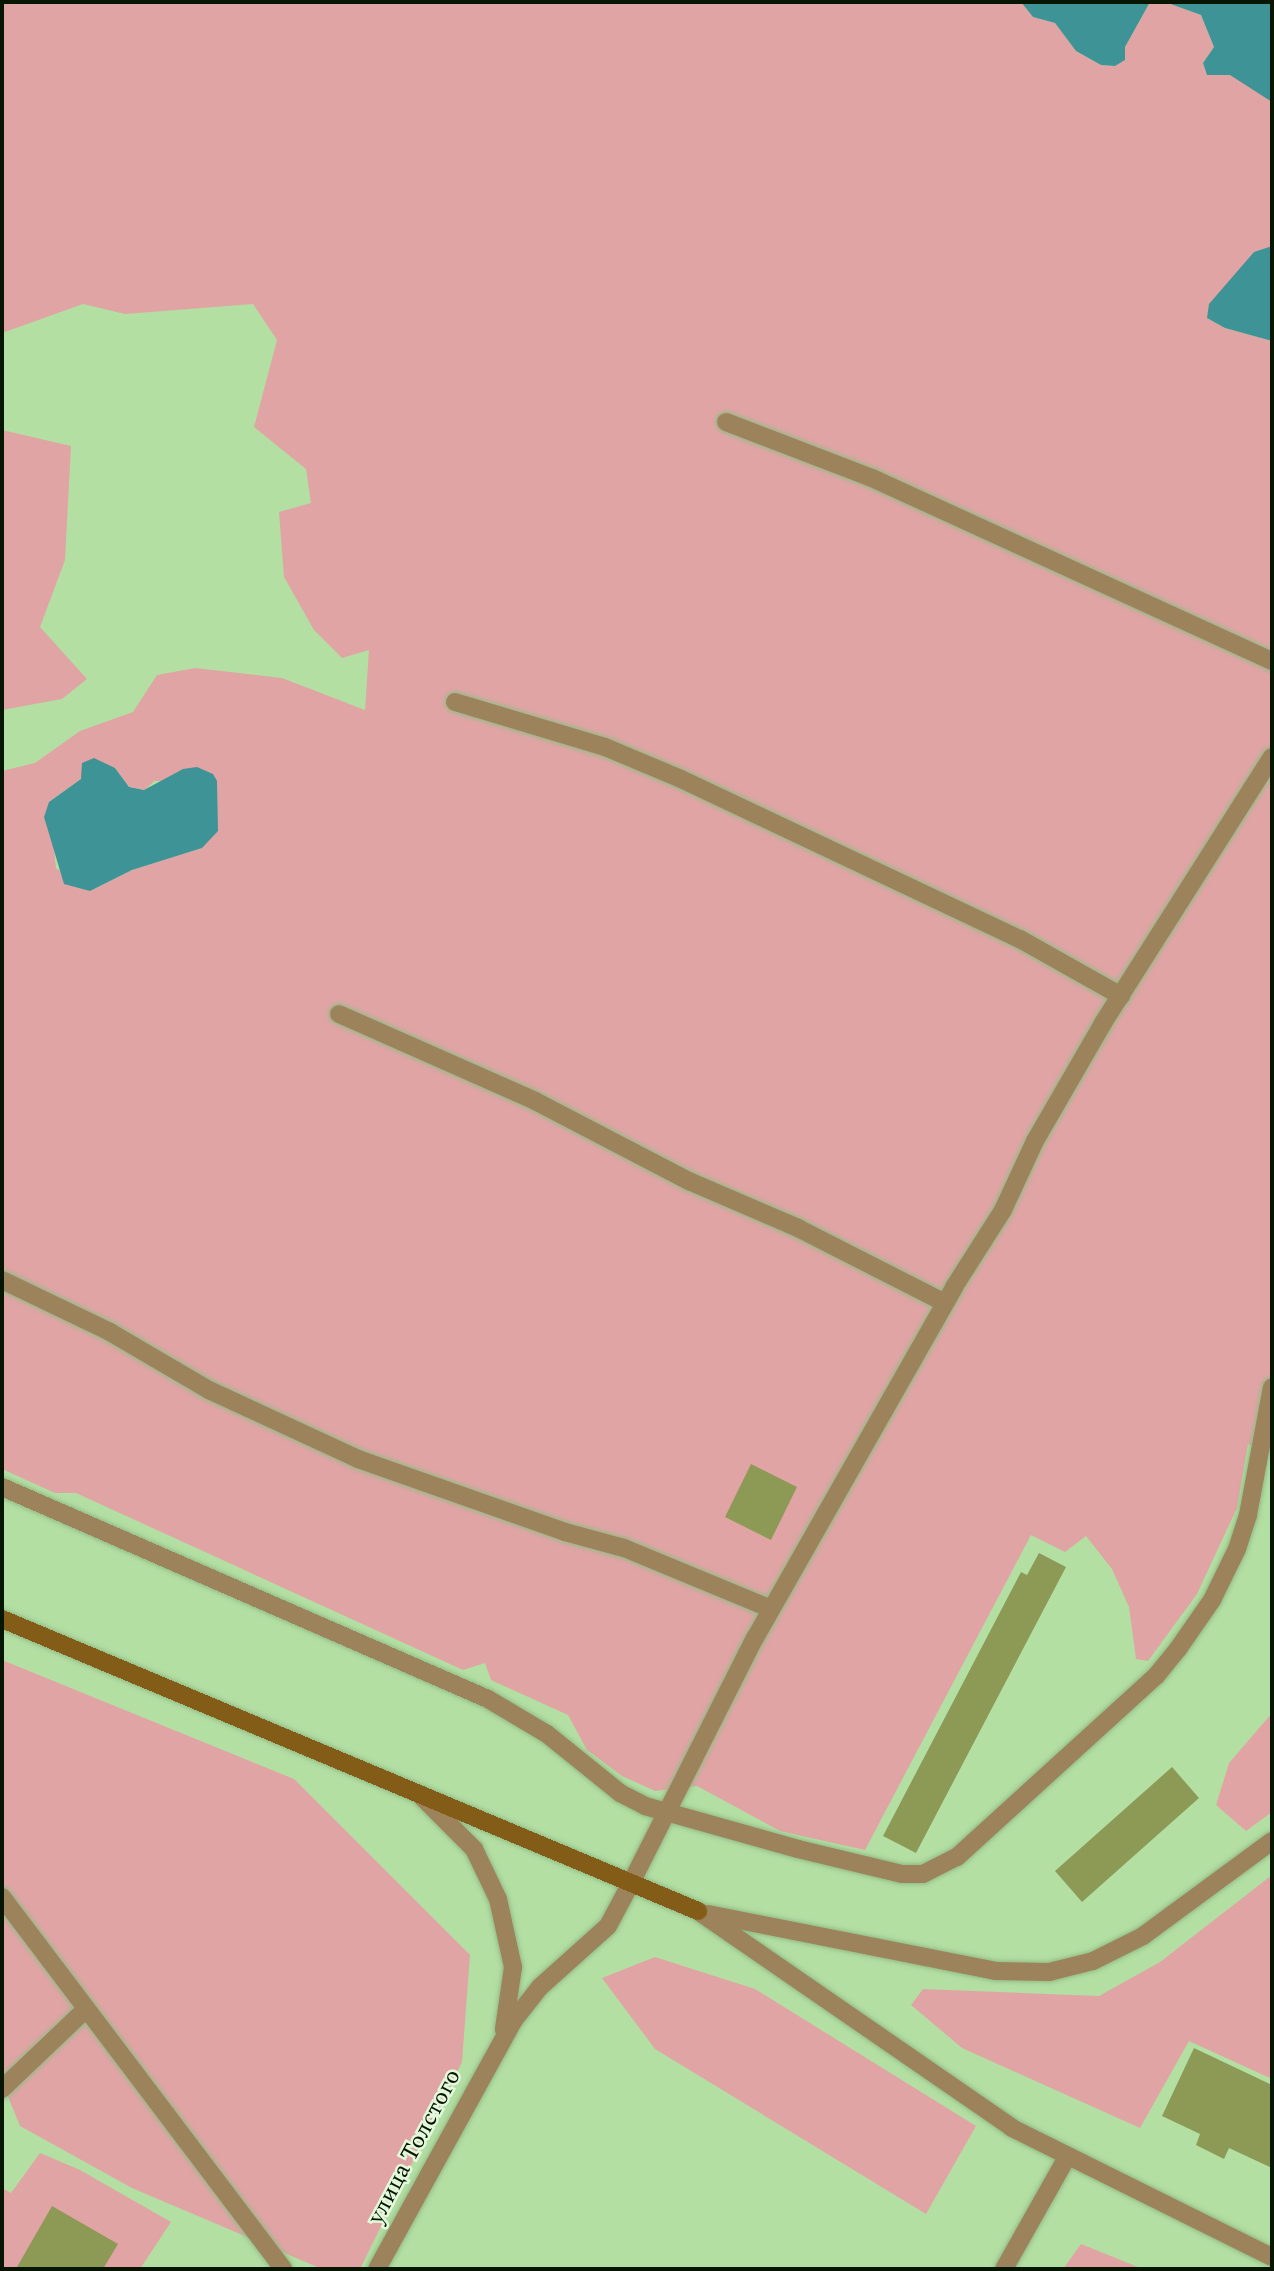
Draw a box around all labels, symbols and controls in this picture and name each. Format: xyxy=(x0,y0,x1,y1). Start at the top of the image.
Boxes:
street label: улица Толстого xyxy=(362,2065,468,2229)

